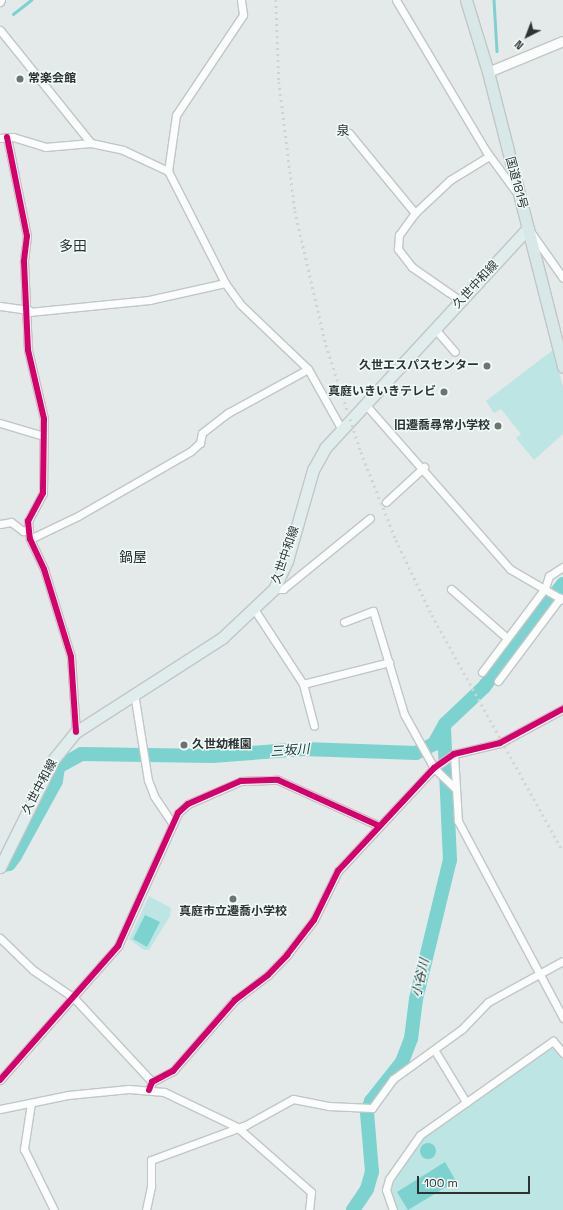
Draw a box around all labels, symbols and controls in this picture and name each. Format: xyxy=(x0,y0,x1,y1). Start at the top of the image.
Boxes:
north arrow xyxy=(507,16,547,56)
text: N xyxy=(512,37,526,53)
place label: 常楽会館 xyxy=(28,72,76,86)
marker: 常楽会館 xyxy=(15,74,25,84)
district label: 泉 xyxy=(337,123,349,139)
street label: 国道181号 xyxy=(502,155,530,211)
district label: 多田 xyxy=(59,238,87,254)
street label: 久世中和線 xyxy=(450,258,502,312)
place label: 久世エスパスセンター xyxy=(359,359,479,373)
marker: 久世エスパスセンター xyxy=(482,361,492,371)
place label: 真庭いきいきテレビ xyxy=(328,385,436,399)
marker: 真庭いきいきテレビ xyxy=(439,387,449,397)
place label: 旧遷喬尋常小学校 xyxy=(394,419,490,433)
marker: 旧遷喬尋常小学校 xyxy=(493,421,503,431)
street label: 久世中和線 xyxy=(269,524,303,586)
district label: 鍋屋 xyxy=(119,549,147,565)
place label: 久世幼稚園 xyxy=(192,738,252,752)
marker: 久世幼稚園 xyxy=(179,740,189,750)
water label: 三坂川 xyxy=(270,742,310,760)
street label: 久世中和線 xyxy=(20,757,60,817)
marker: 真庭市立遷喬小学校 xyxy=(228,894,238,904)
place label: 真庭市立遷喬小学校 xyxy=(179,905,287,919)
water label: 小谷川 xyxy=(409,957,433,999)
scale bar xyxy=(419,1168,532,1194)
text: 100 m xyxy=(424,1175,458,1191)

